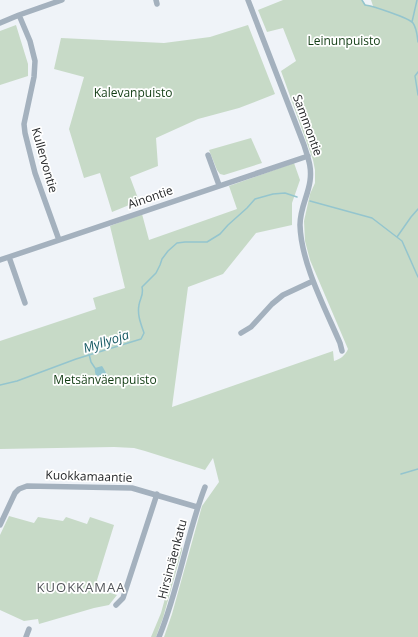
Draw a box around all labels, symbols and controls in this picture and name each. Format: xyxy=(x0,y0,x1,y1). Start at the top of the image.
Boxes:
park label: Leinunpuisto xyxy=(307,32,381,49)
park label: Kalevanpuisto xyxy=(94,84,172,101)
street label: Sammontie xyxy=(289,92,327,158)
street label: Kullervontie xyxy=(28,125,62,195)
street label: Ainontie xyxy=(125,181,175,213)
water label: Myllyoja xyxy=(81,325,132,357)
park label: Metsänväenpuisto xyxy=(53,371,157,388)
street label: Kuokkamaantie xyxy=(45,466,133,486)
street label: Hirsimäenkatu xyxy=(153,517,191,601)
district label: KUOKKAMAA xyxy=(37,578,125,596)

